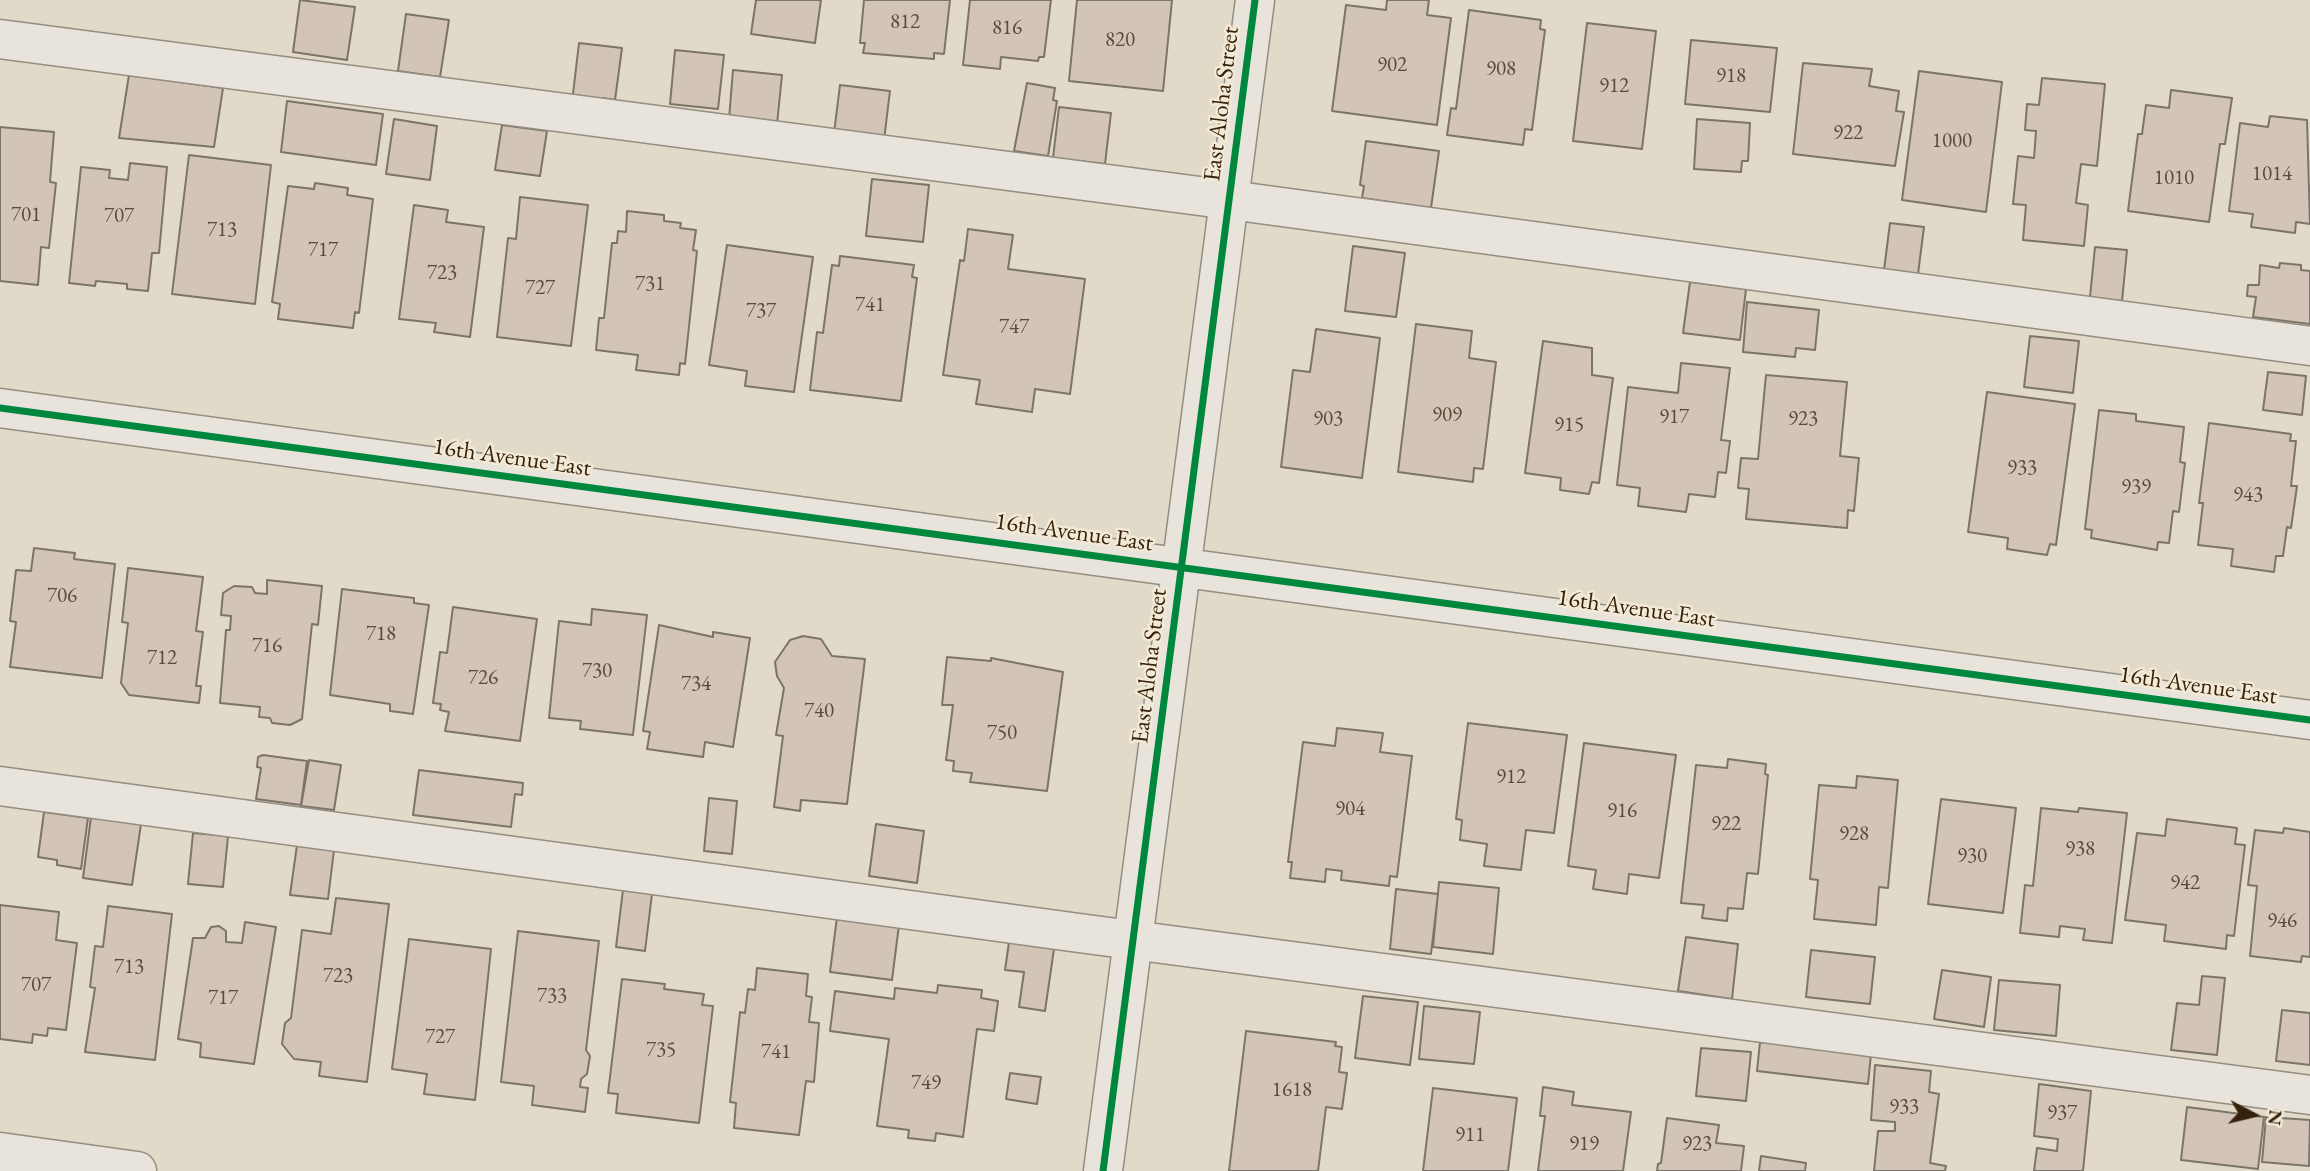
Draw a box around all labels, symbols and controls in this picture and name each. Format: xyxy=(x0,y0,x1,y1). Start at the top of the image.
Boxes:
house number: 812 xyxy=(890,9,920,35)
house number: 816 xyxy=(992,15,1022,41)
street label: East Aloha Street xyxy=(1198,25,1246,183)
house number: 820 xyxy=(1105,27,1135,53)
house number: 902 xyxy=(1377,52,1407,78)
house number: 908 xyxy=(1486,56,1516,82)
house number: 918 xyxy=(1716,63,1746,89)
house number: 912 xyxy=(1599,73,1629,99)
house number: 922 xyxy=(1833,120,1863,146)
house number: 1000 xyxy=(1932,128,1972,154)
house number: 1014 xyxy=(2252,161,2292,187)
house number: 1010 xyxy=(2154,165,2194,191)
house number: 701 xyxy=(11,202,41,228)
house number: 707 xyxy=(104,203,134,229)
house number: 713 xyxy=(207,217,237,243)
house number: 717 xyxy=(308,237,338,263)
house number: 723 xyxy=(427,260,457,286)
house number: 731 xyxy=(635,271,665,297)
house number: 727 xyxy=(525,275,555,301)
house number: 741 xyxy=(855,292,885,318)
house number: 737 xyxy=(746,298,776,324)
house number: 747 xyxy=(999,314,1029,340)
house number: 909 xyxy=(1432,402,1462,428)
house number: 917 xyxy=(1659,404,1689,430)
house number: 903 xyxy=(1313,406,1343,432)
house number: 923 xyxy=(1788,406,1818,432)
house number: 915 xyxy=(1554,412,1584,438)
street label: 16th Avenue East xyxy=(431,433,593,483)
house number: 933 xyxy=(2007,455,2037,481)
house number: 939 xyxy=(2121,474,2151,500)
house number: 943 xyxy=(2233,482,2263,508)
street label: 16th Avenue East xyxy=(993,508,1155,558)
house number: 706 xyxy=(47,583,77,609)
street label: 16th Avenue East xyxy=(1555,584,1717,634)
street label: East Aloha Street xyxy=(1126,587,1174,745)
house number: 718 xyxy=(366,621,396,647)
house number: 716 xyxy=(252,633,282,659)
house number: 712 xyxy=(147,645,177,671)
house number: 730 xyxy=(582,658,612,684)
street label: 16th Avenue East xyxy=(2117,661,2279,711)
house number: 726 xyxy=(468,665,498,691)
house number: 734 xyxy=(681,671,711,697)
house number: 740 xyxy=(804,698,834,724)
house number: 750 xyxy=(987,720,1017,746)
house number: 912 xyxy=(1496,764,1526,790)
house number: 904 xyxy=(1335,796,1365,822)
house number: 916 xyxy=(1607,798,1637,824)
house number: 922 xyxy=(1711,811,1741,837)
house number: 928 xyxy=(1839,821,1869,847)
house number: 938 xyxy=(2065,836,2095,862)
house number: 930 xyxy=(1957,843,1987,869)
house number: 942 xyxy=(2170,870,2200,896)
house number: 946 xyxy=(2267,908,2297,934)
house number: 713 xyxy=(114,954,144,980)
house number: 723 xyxy=(323,963,353,989)
house number: 707 xyxy=(21,972,51,998)
house number: 733 xyxy=(537,983,567,1009)
house number: 717 xyxy=(208,985,238,1011)
house number: 727 xyxy=(425,1024,455,1050)
house number: 735 xyxy=(646,1037,676,1063)
house number: 741 xyxy=(761,1039,791,1065)
house number: 749 xyxy=(911,1070,941,1096)
house number: 1618 xyxy=(1272,1077,1312,1103)
north arrow xyxy=(2219,1080,2289,1150)
house number: 933 xyxy=(1889,1094,1919,1120)
house number: 937 xyxy=(2047,1100,2077,1126)
text: N xyxy=(2262,1108,2289,1127)
house number: 911 xyxy=(1455,1122,1485,1148)
house number: 919 xyxy=(1569,1131,1599,1157)
house number: 923 xyxy=(1682,1131,1712,1157)

